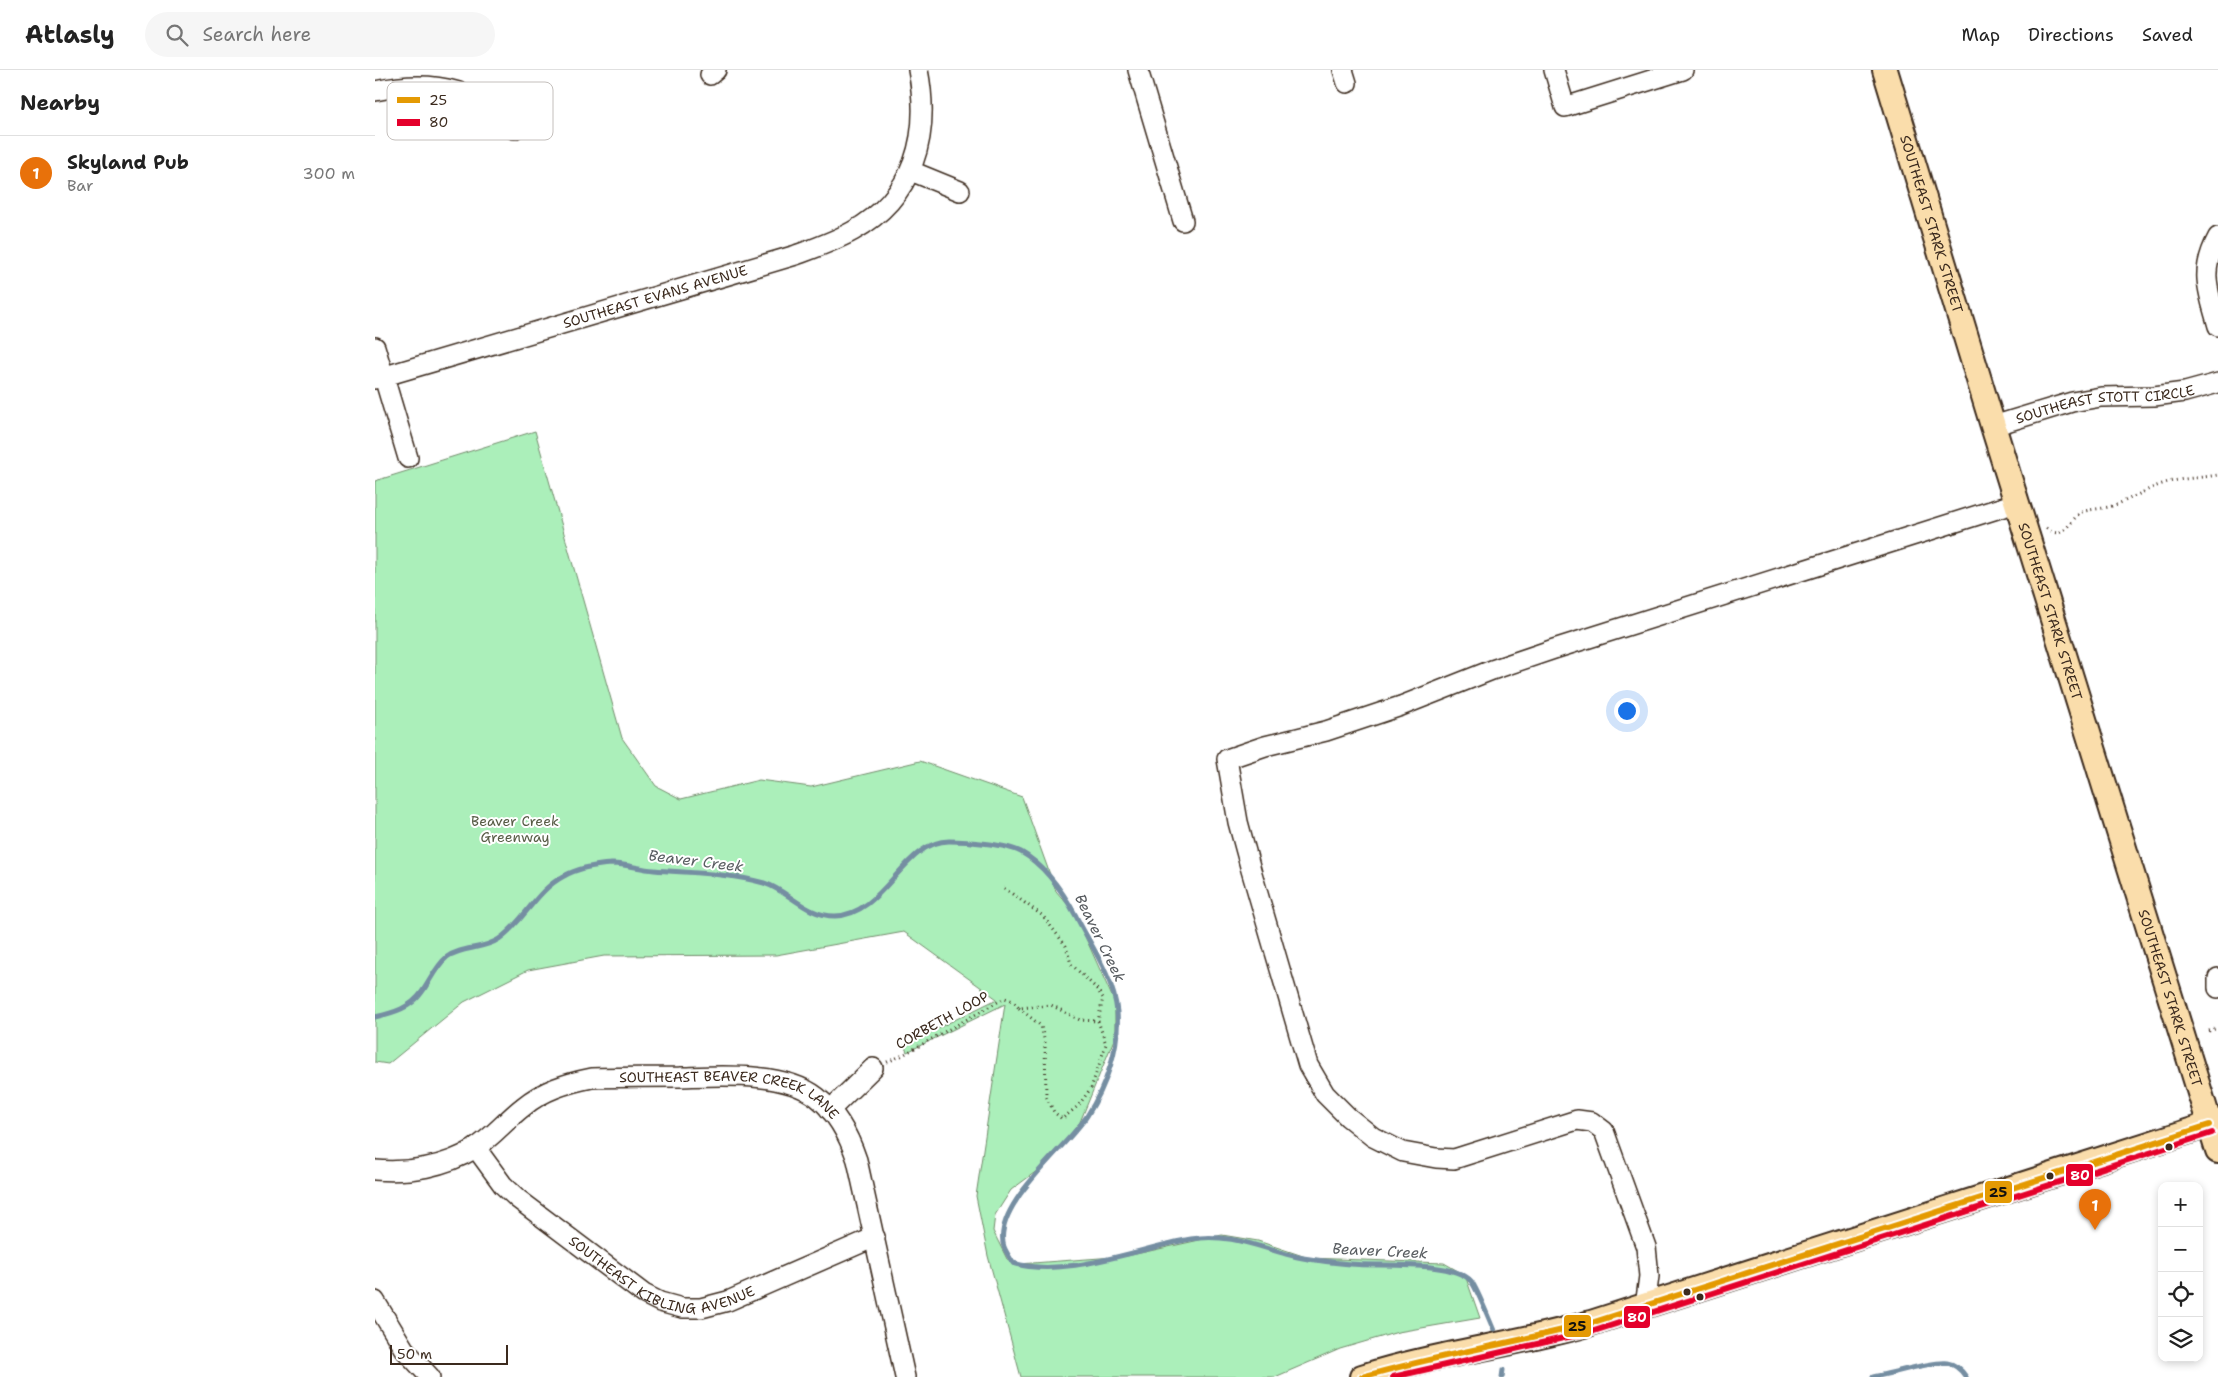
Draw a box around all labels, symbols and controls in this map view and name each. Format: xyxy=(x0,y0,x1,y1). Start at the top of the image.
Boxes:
search box xyxy=(145,12,495,57)
text: Atlasly xyxy=(25,19,115,51)
icon: search xyxy=(163,21,191,49)
text: Search here xyxy=(203,22,311,47)
text: Map xyxy=(1962,23,2000,47)
text: Directions xyxy=(2028,23,2114,47)
text: Saved xyxy=(2142,23,2193,47)
legend xyxy=(387,82,553,140)
text: Nearby xyxy=(20,89,100,117)
text: 25 xyxy=(429,91,447,109)
text: 80 xyxy=(429,113,448,131)
street label: SOUTHEAST STARK STREET xyxy=(1896,133,1967,315)
text: Skyland Pub xyxy=(67,150,189,175)
text: 1 xyxy=(32,163,40,184)
text: 300 m xyxy=(303,163,355,184)
text: Bar xyxy=(67,175,94,196)
street label: SOUTHEAST EVANS AVENUE xyxy=(561,261,750,332)
street label: SOUTHEAST STOTT CIRCLE xyxy=(2014,381,2197,428)
street label: SOUTHEAST STARK STREET xyxy=(2014,520,2087,703)
your location xyxy=(1614,698,1640,724)
park label: Beaver Creek Greenway xyxy=(471,812,559,846)
water label: Beaver Creek xyxy=(647,845,745,877)
water label: Beaver Creek xyxy=(1070,891,1130,986)
street label: SOUTHEAST STARK STREET xyxy=(2135,907,2207,1089)
street label: CORBETH LOOP xyxy=(892,987,992,1053)
street label: SOUTHEAST BEAVER CREEK LANE xyxy=(619,1067,843,1123)
unlabelled marker xyxy=(2164,1142,2174,1152)
line badge: 80 xyxy=(2065,1163,2094,1187)
text: 80 xyxy=(2070,1166,2090,1184)
unlabelled marker xyxy=(2045,1171,2055,1181)
line badge: 25 xyxy=(1984,1180,2013,1204)
map controls xyxy=(2158,1182,2203,1362)
button: + xyxy=(2158,1182,2203,1227)
text: 25 xyxy=(1989,1183,2007,1201)
pin: 1 xyxy=(2079,1189,2111,1230)
button: − xyxy=(2158,1227,2203,1272)
street label: SOUTHEAST KIBLING AVENUE xyxy=(565,1232,757,1318)
water label: Beaver Creek xyxy=(1332,1239,1429,1264)
button: locate xyxy=(2158,1272,2203,1317)
unlabelled marker xyxy=(1682,1287,1692,1297)
unlabelled marker xyxy=(1695,1292,1705,1302)
line badge: 80 xyxy=(1623,1305,1651,1329)
text: 80 xyxy=(1627,1308,1647,1326)
line badge: 25 xyxy=(1563,1314,1592,1338)
text: 25 xyxy=(1568,1317,1586,1335)
button: layers xyxy=(2158,1317,2203,1362)
scale bar xyxy=(390,1342,507,1365)
text: 50 m xyxy=(397,1345,432,1363)

